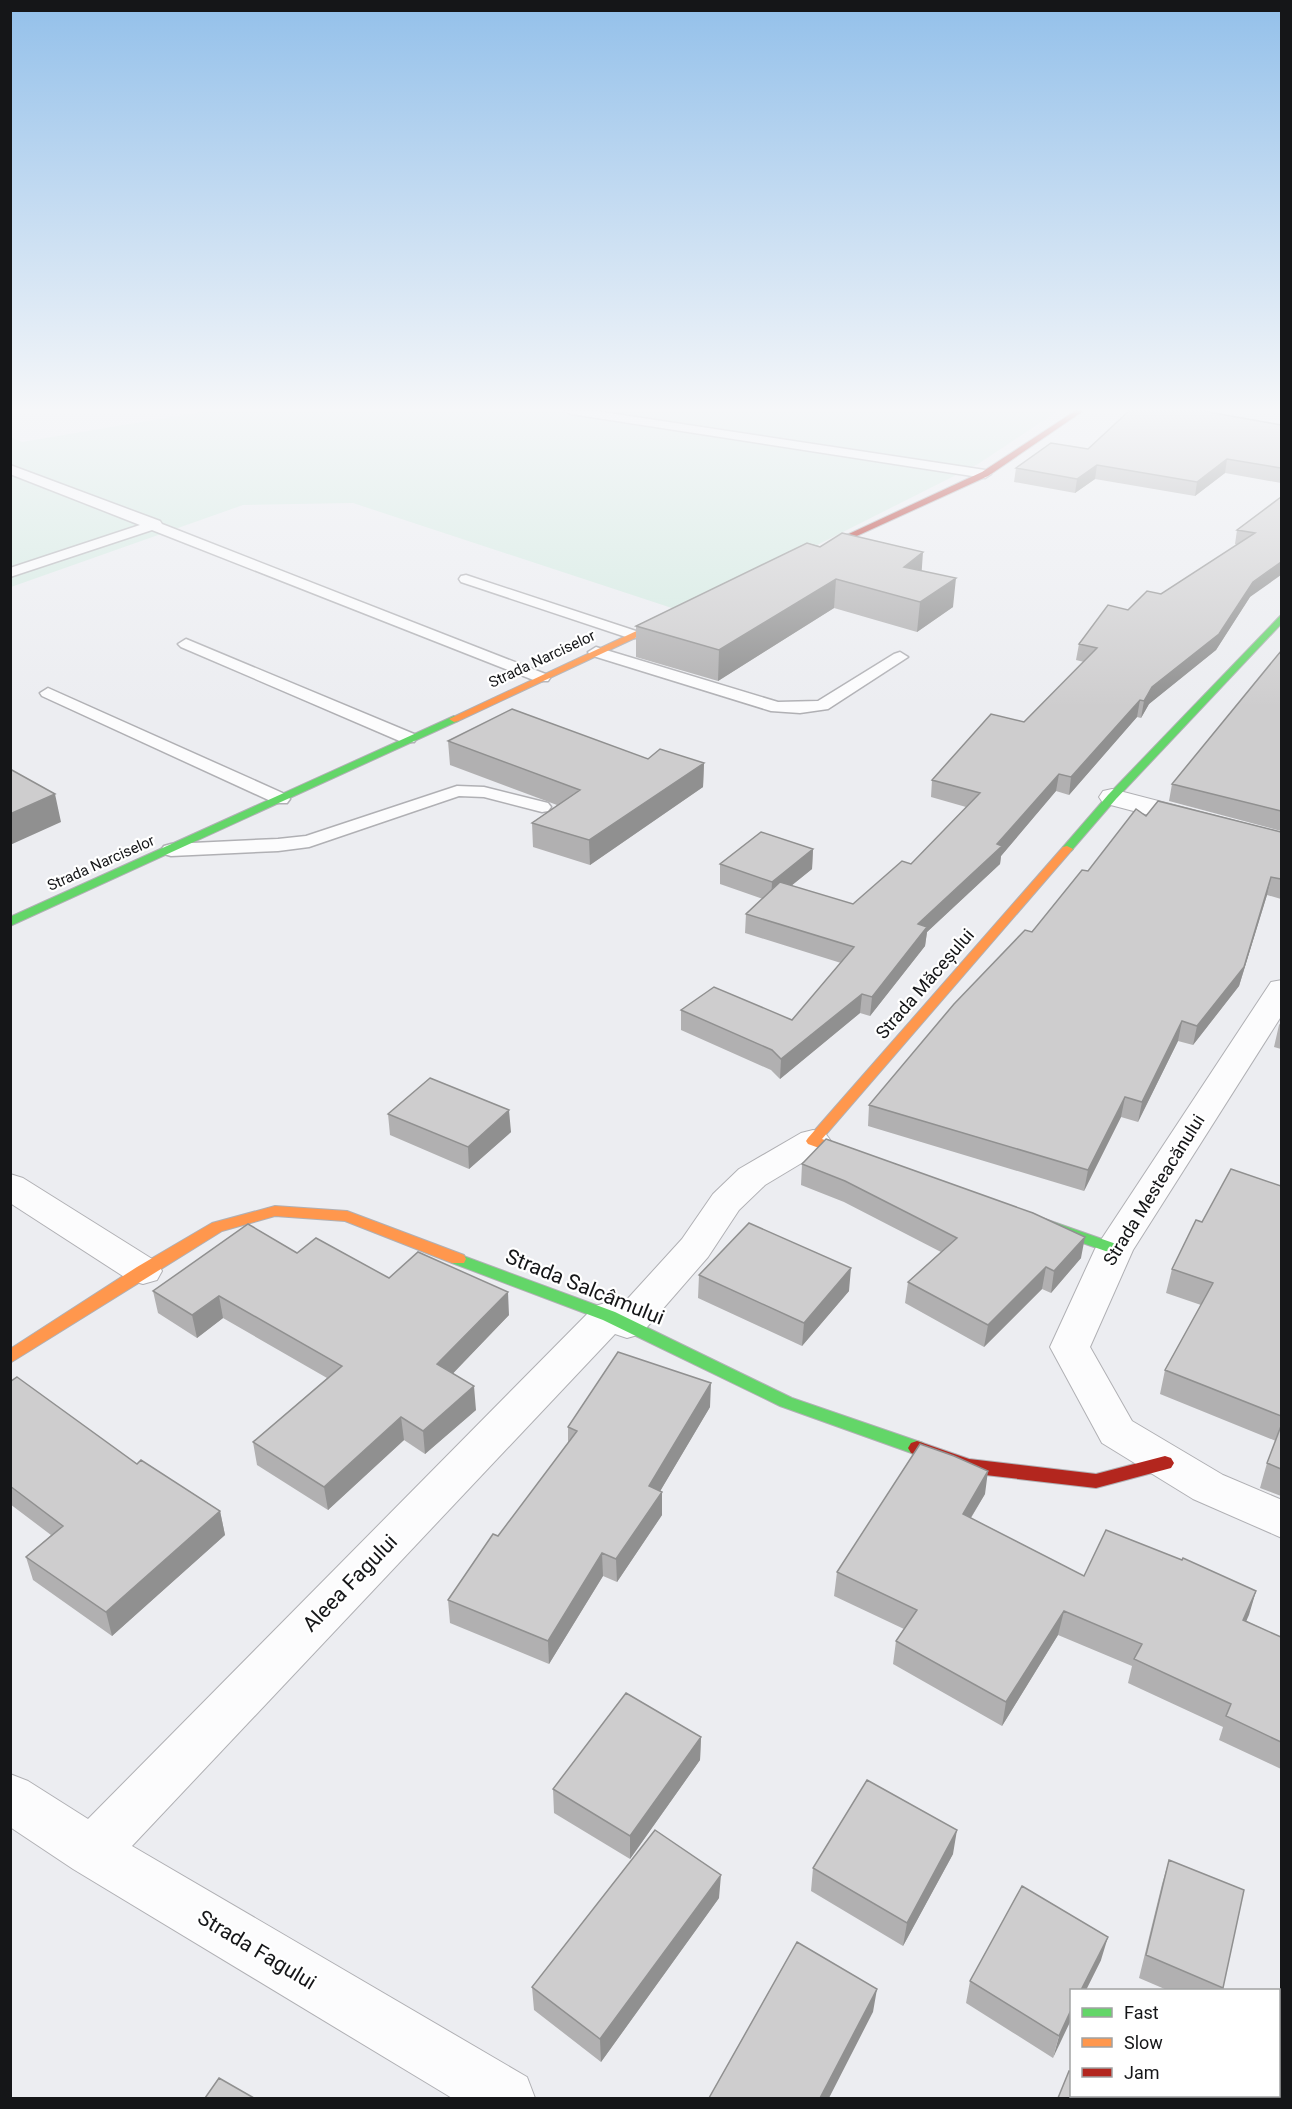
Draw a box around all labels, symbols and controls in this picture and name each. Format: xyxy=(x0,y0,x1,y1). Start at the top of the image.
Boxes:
street label: Strada Narciselor xyxy=(486,626,598,692)
street label: Strada Narciselor xyxy=(45,831,157,895)
street label: Strada Măceșului xyxy=(871,924,979,1044)
street label: Strada Mesteacănului xyxy=(1099,1110,1209,1269)
street label: Strada Salcâmului xyxy=(502,1244,668,1330)
street label: Aleea Fagului xyxy=(298,1530,402,1636)
street label: Strada Fagului xyxy=(193,1905,321,1995)
legend xyxy=(1070,1989,1280,2097)
text: Fast xyxy=(1124,2002,1159,2023)
text: Slow xyxy=(1124,2032,1163,2053)
text: Jam xyxy=(1124,2062,1160,2083)

